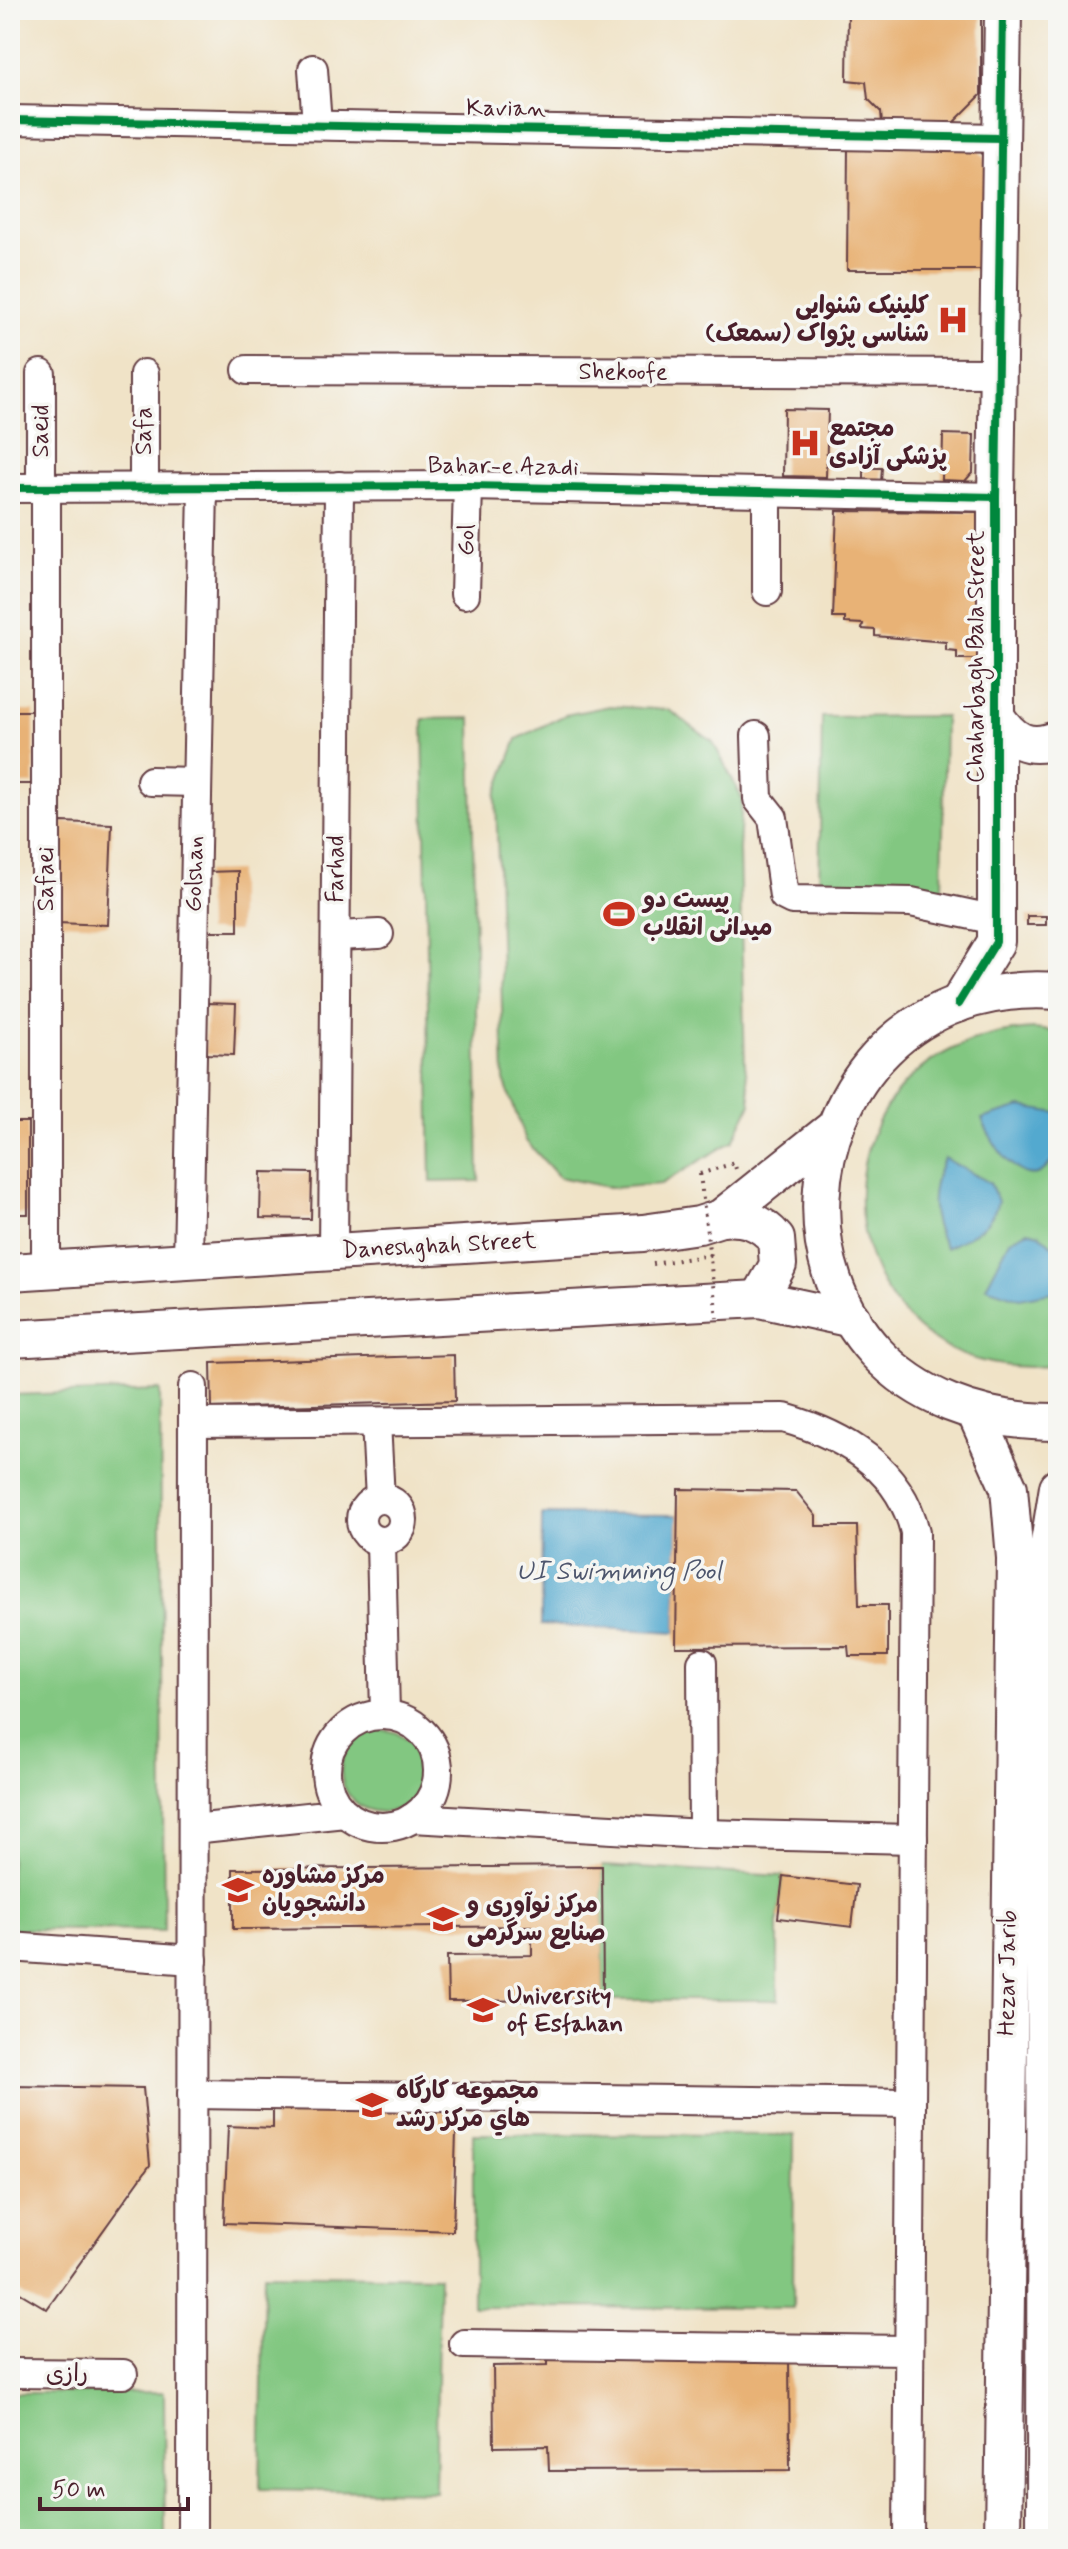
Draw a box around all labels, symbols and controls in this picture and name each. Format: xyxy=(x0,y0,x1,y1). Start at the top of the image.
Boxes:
street label: Kavian xyxy=(466,93,546,125)
place label: کلینیک شنوایی شناسی پژواک (سمعک) xyxy=(705,291,929,350)
hospital icon: کلینیک شنوایی شناسی پژواک (سمعک) xyxy=(936,303,970,337)
street label: Shekoofe xyxy=(579,357,668,388)
street label: Saeid xyxy=(26,404,57,458)
street label: Safa xyxy=(129,407,160,455)
place label: مجتمع پزشکی آزادی xyxy=(829,414,947,473)
hospital icon: مجتمع پزشکی آزادی xyxy=(788,426,822,460)
street label: Bahar-e Azadi xyxy=(427,450,579,484)
street label: Gol xyxy=(451,524,483,556)
street label: Chaharbagh Bala Street xyxy=(961,531,994,783)
street label: Farhad xyxy=(321,835,352,903)
street label: Golshan xyxy=(179,836,211,912)
street label: Safaei xyxy=(31,847,62,911)
place label: پیست دو میدانی انقلاب xyxy=(641,885,772,944)
sports icon: پیست دو میدانی انقلاب xyxy=(602,897,636,931)
street label: Daneshghah Street xyxy=(341,1225,537,1267)
water label: UI Swimming Pool xyxy=(516,1555,724,1591)
place label: مرکز مشاوره دانشجویان xyxy=(262,1861,385,1920)
school or university icon: مرکز مشاوره دانشجویان xyxy=(221,1873,255,1907)
place label: مرکز نوآوری و صنایع سرگرمی xyxy=(465,1890,605,1949)
school or university icon: مرکز نوآوری و صنایع سرگرمی xyxy=(426,1902,460,1936)
street label: Hezar Jarib xyxy=(991,1910,1025,2036)
place label: University of Esfahan xyxy=(507,1981,623,2040)
school or university icon: University of Esfahan xyxy=(466,1993,500,2027)
place label: مجموعه کارگاه هاي مرکز رشد xyxy=(396,2075,539,2136)
school or university icon: مجموعه کارگاه هاي مرکز رشد xyxy=(355,2088,389,2122)
street label: رازی xyxy=(46,2359,88,2390)
scale bar xyxy=(40,2461,188,2511)
text: 50 m xyxy=(52,2475,106,2506)

